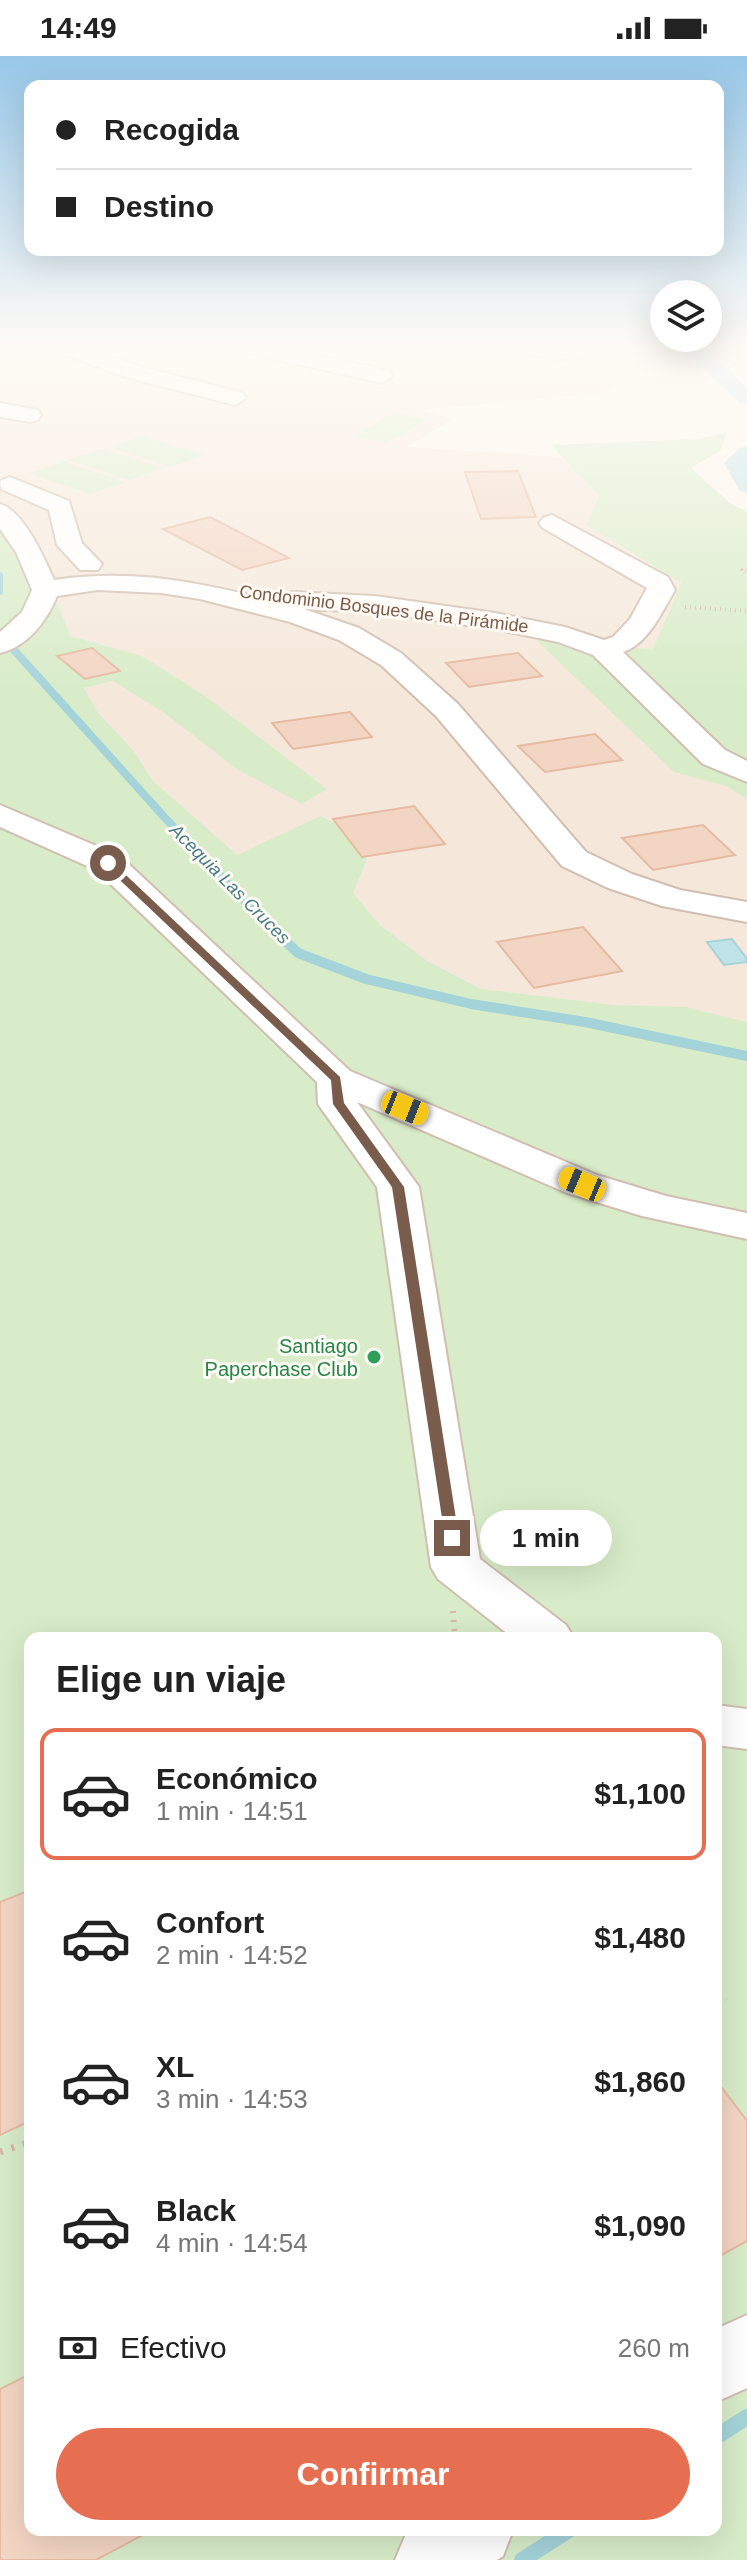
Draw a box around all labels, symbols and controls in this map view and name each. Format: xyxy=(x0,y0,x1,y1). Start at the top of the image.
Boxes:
text: 14:49 xyxy=(40,11,117,44)
text: Recogida xyxy=(104,113,239,146)
text: Destino xyxy=(104,190,214,223)
map controls xyxy=(650,280,722,352)
button: layers xyxy=(650,280,722,352)
street label: Condominio Bosques de la Pirámide xyxy=(238,581,530,637)
water label: Acequia Las Cruces xyxy=(165,819,294,948)
route start xyxy=(90,845,126,881)
car xyxy=(378,1088,432,1128)
car xyxy=(555,1164,609,1204)
place label: Santiago Paperchase Club xyxy=(205,1335,358,1380)
marker: Santiago Paperchase Club xyxy=(365,1348,383,1366)
callout: 1 min xyxy=(480,1510,612,1566)
route end xyxy=(434,1520,470,1556)
text: 1 min xyxy=(512,1523,580,1553)
text: Elige un viaje xyxy=(56,1659,286,1700)
icon: car xyxy=(60,1758,132,1830)
text: Económico xyxy=(156,1762,318,1795)
text: $1,100 xyxy=(594,1777,686,1810)
text: 1 min · 14:51 xyxy=(156,1796,308,1826)
icon: car xyxy=(60,1902,132,1974)
text: Confort xyxy=(156,1906,264,1939)
text: $1,480 xyxy=(594,1921,686,1954)
text: 2 min · 14:52 xyxy=(156,1940,308,1970)
icon: car xyxy=(60,2046,132,2118)
text: XL xyxy=(156,2050,194,2083)
text: $1,860 xyxy=(594,2065,686,2098)
text: 3 min · 14:53 xyxy=(156,2084,308,2114)
icon: car xyxy=(60,2190,132,2262)
text: Black xyxy=(156,2194,236,2227)
text: $1,090 xyxy=(594,2209,686,2242)
text: 4 min · 14:54 xyxy=(156,2228,308,2258)
icon: cash xyxy=(56,2326,100,2370)
text: Efectivo xyxy=(120,2331,227,2364)
text: 260 m xyxy=(618,2333,690,2363)
button: Confirmar xyxy=(56,2428,690,2520)

